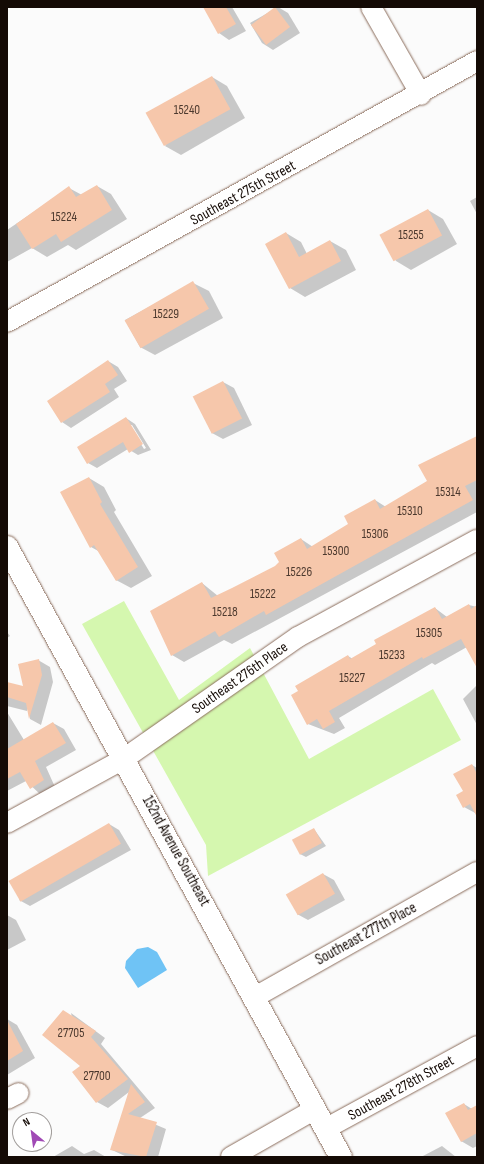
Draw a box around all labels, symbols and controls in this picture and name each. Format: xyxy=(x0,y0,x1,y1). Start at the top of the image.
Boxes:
house number: 15240 xyxy=(174,102,200,118)
street label: Southeast 275th Street xyxy=(187,157,299,229)
house number: 15224 xyxy=(51,209,77,225)
house number: 15255 xyxy=(398,227,424,243)
house number: 15229 xyxy=(153,306,179,322)
house number: 15314 xyxy=(435,484,461,500)
house number: 15310 xyxy=(397,503,423,519)
house number: 15306 xyxy=(362,526,388,542)
house number: 15300 xyxy=(323,543,349,559)
house number: 15226 xyxy=(286,564,312,580)
house number: 15222 xyxy=(250,586,276,602)
house number: 15218 xyxy=(212,604,238,620)
house number: 15305 xyxy=(416,625,442,641)
street label: Southeast 276th Place xyxy=(189,638,291,718)
house number: 15233 xyxy=(379,647,405,663)
house number: 15227 xyxy=(339,670,365,686)
street label: 152nd Avenue Southeast xyxy=(138,793,214,909)
street label: Southeast 277th Place xyxy=(312,899,420,969)
house number: 27705 xyxy=(58,1025,84,1041)
street label: Southeast 278th Street xyxy=(345,1052,457,1124)
house number: 27700 xyxy=(83,1068,111,1084)
north arrow xyxy=(12,1112,52,1152)
text: N xyxy=(21,1115,32,1129)

